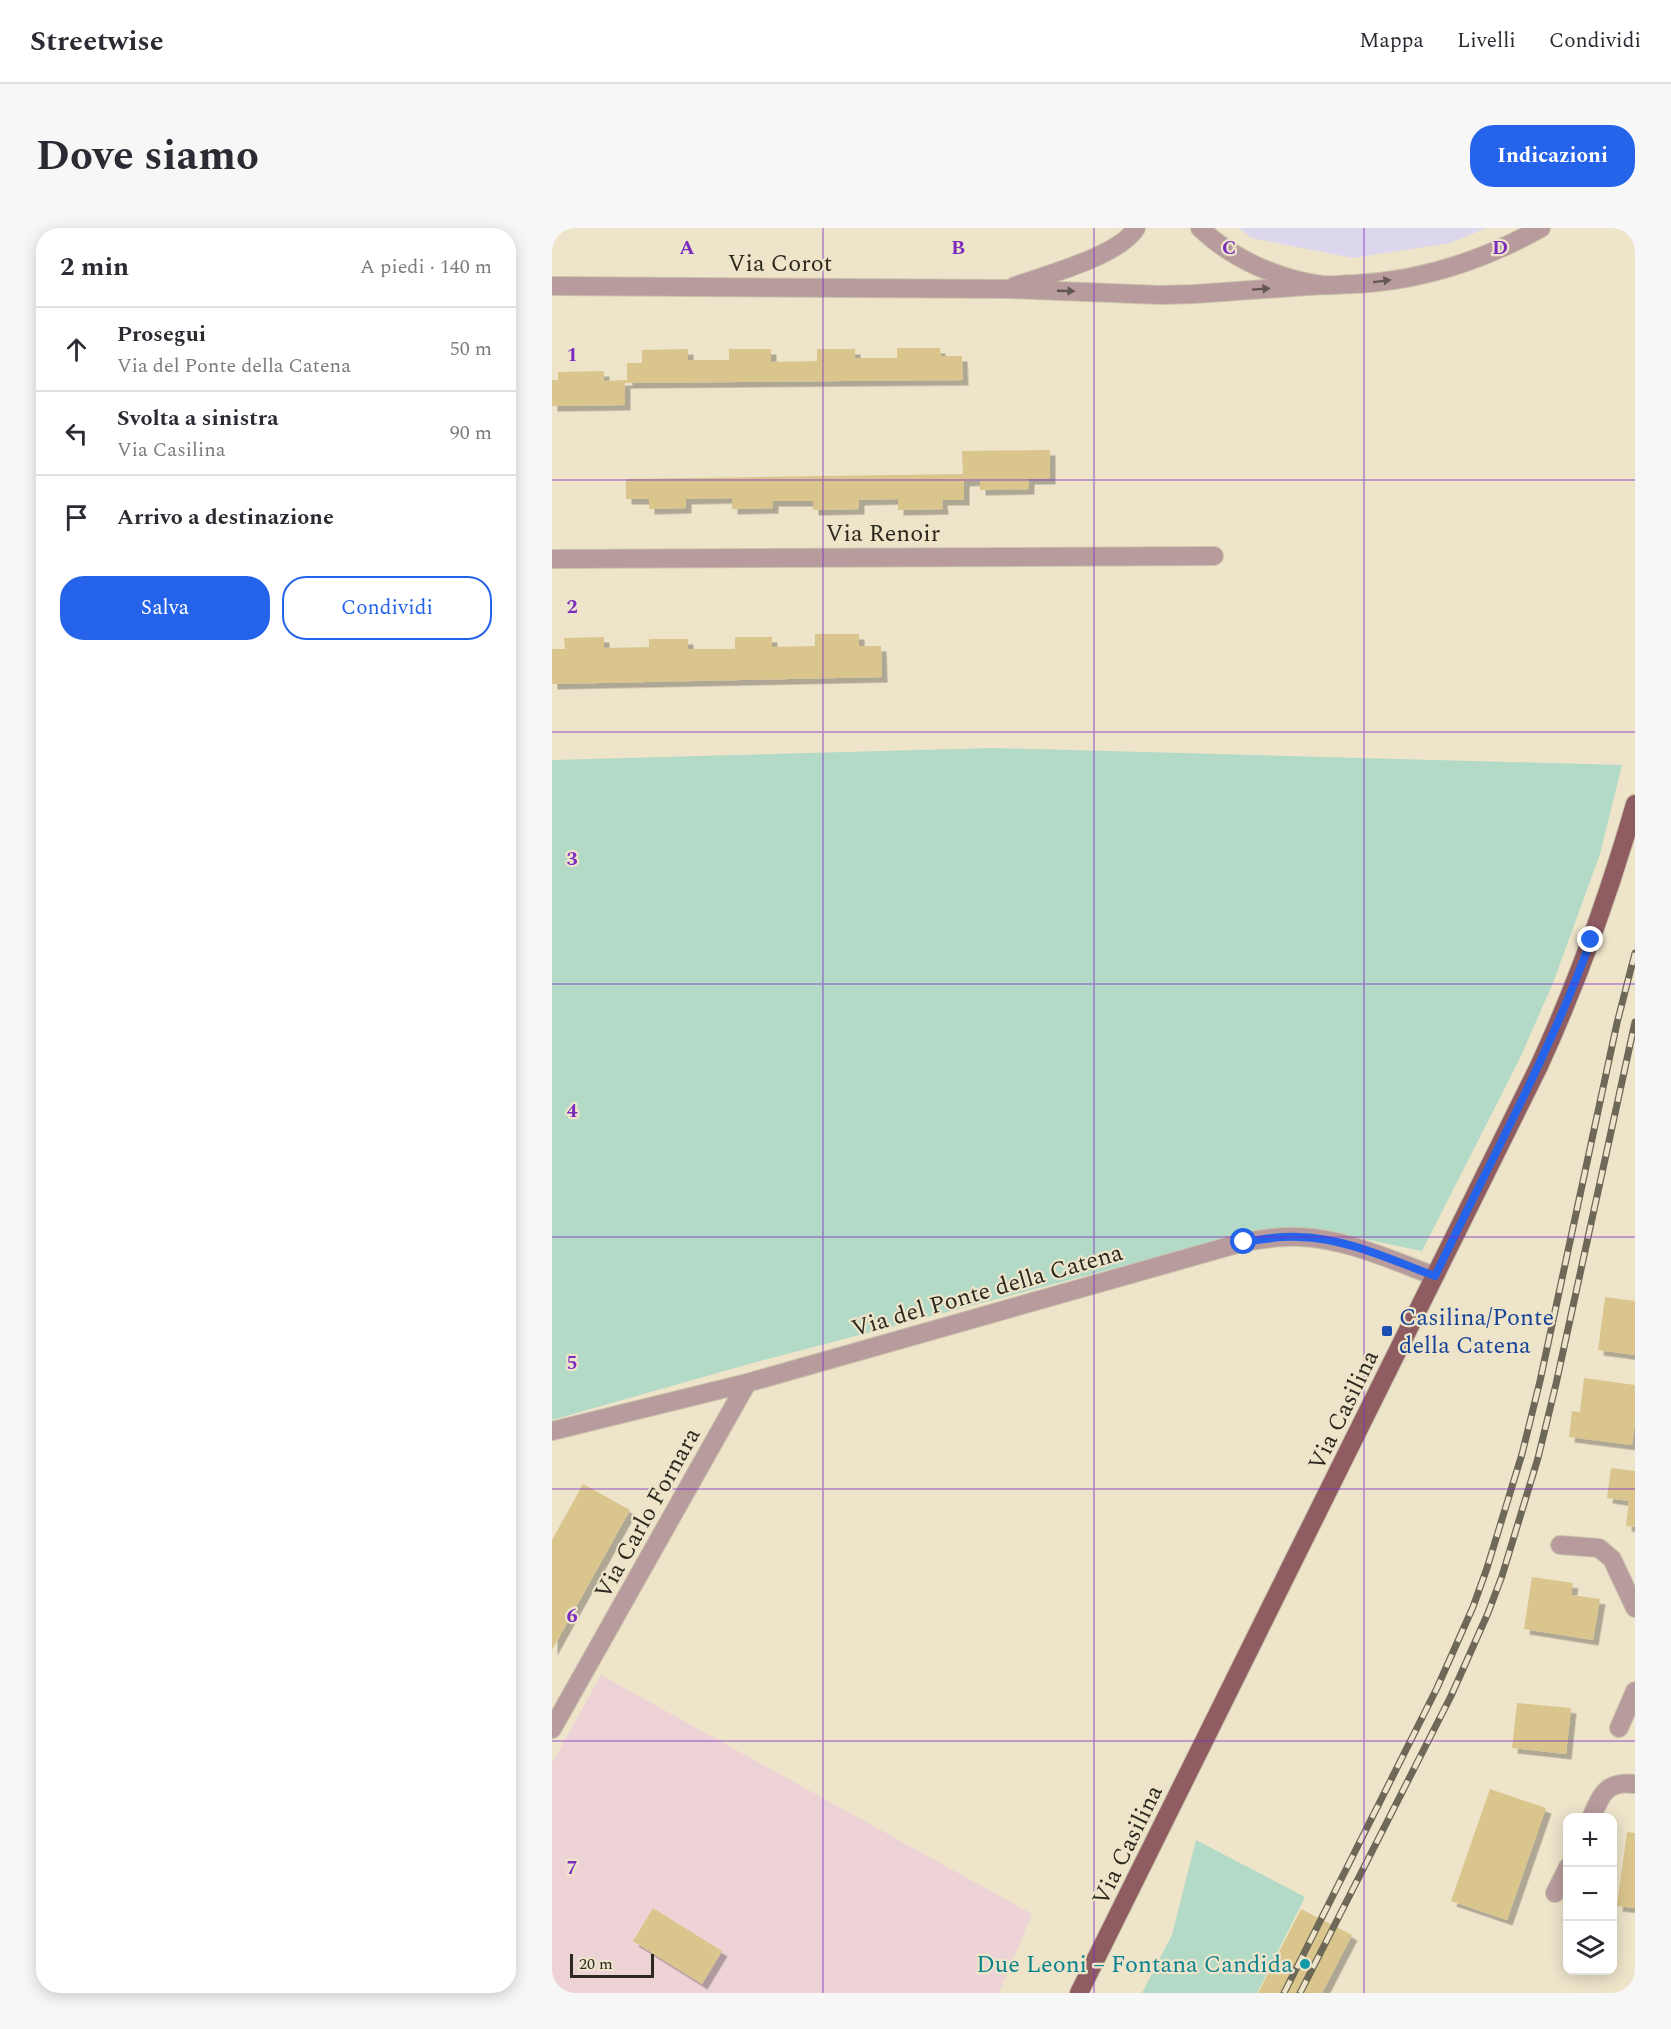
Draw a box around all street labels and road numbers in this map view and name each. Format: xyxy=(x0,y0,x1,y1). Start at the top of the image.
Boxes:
street label: Via Corot xyxy=(728,246,832,282)
street label: Via Renoir xyxy=(826,516,940,552)
street label: Via del Ponte della Catena xyxy=(847,1235,1127,1347)
street label: Via Casilina xyxy=(1299,1344,1389,1477)
street label: Via Carlo Fornara xyxy=(586,1421,710,1606)
street label: Via Casilina xyxy=(1083,1779,1173,1912)

